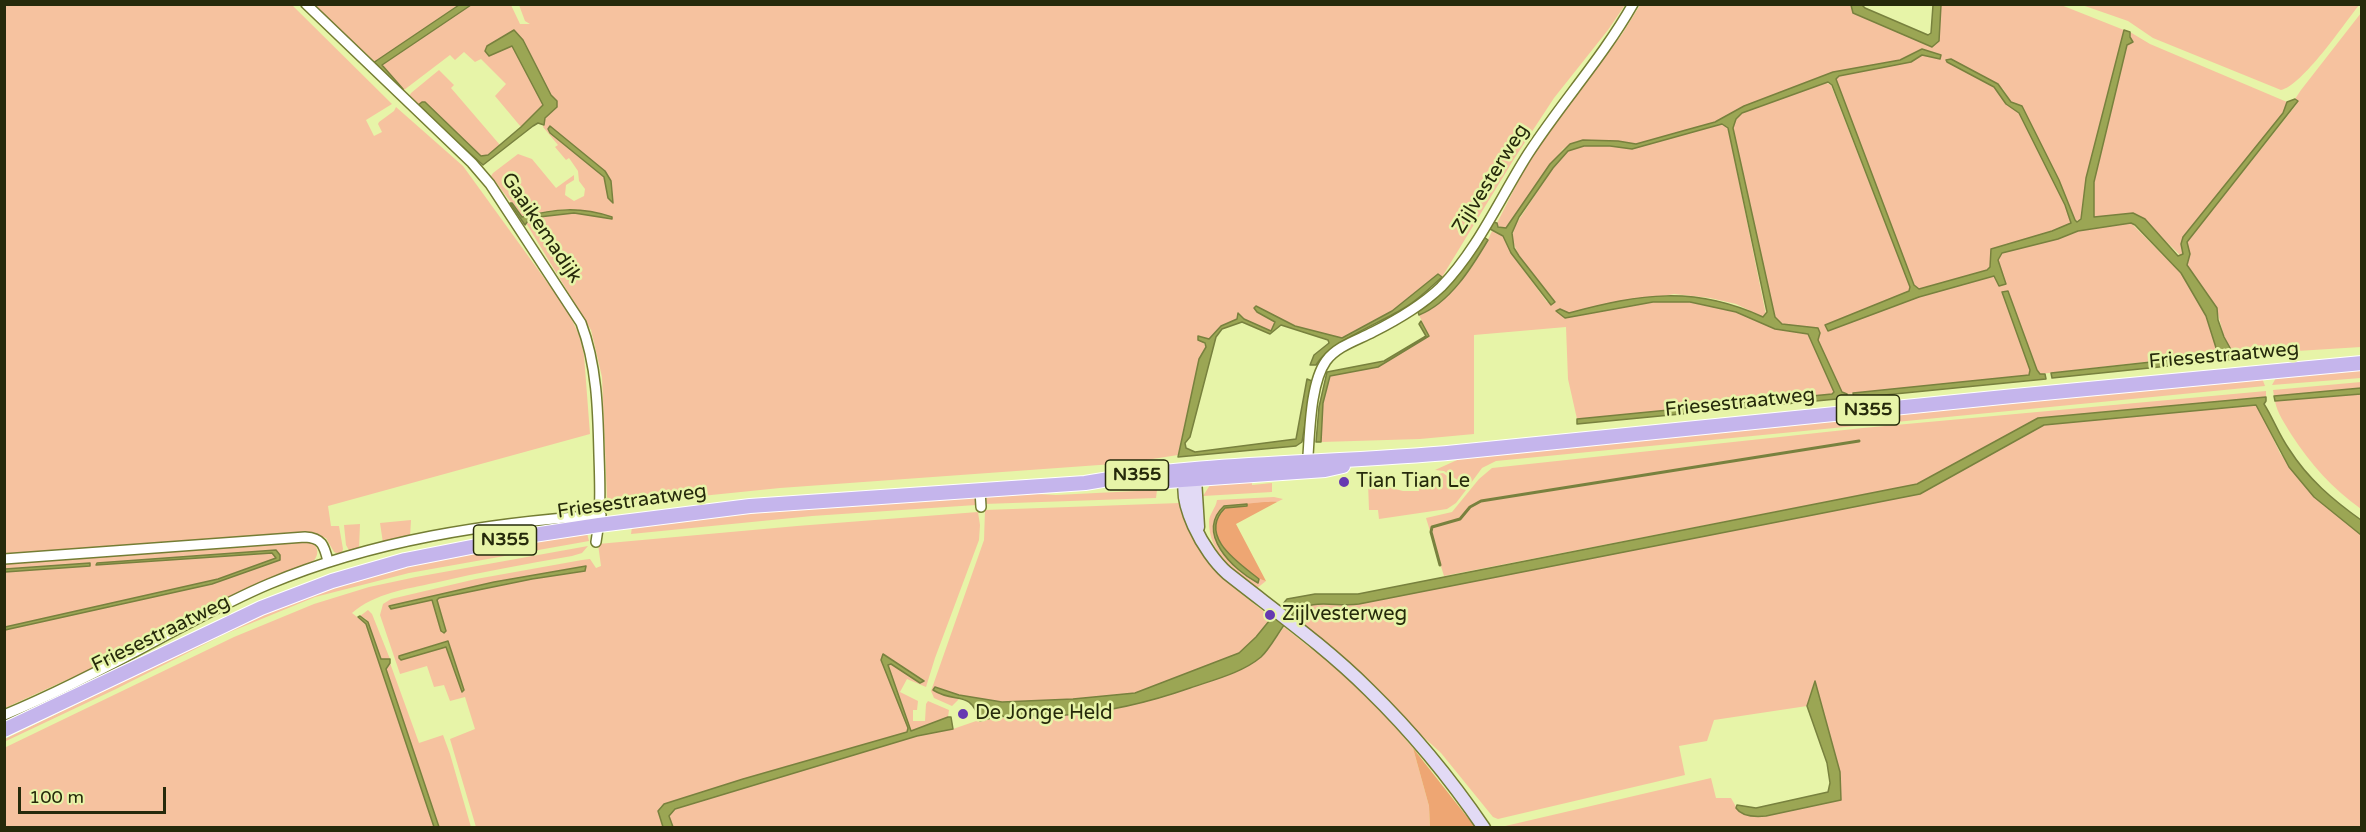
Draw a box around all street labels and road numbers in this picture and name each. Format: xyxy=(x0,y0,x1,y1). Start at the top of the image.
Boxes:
street label: Zijlvesterweg xyxy=(1448,120,1534,238)
street label: Gaaikemadijk xyxy=(495,168,587,288)
street label: Friesestraatweg xyxy=(2148,337,2300,375)
street label: Friesestraatweg xyxy=(1664,383,1816,423)
road number: N355 xyxy=(1836,395,1900,425)
road number: N355 xyxy=(1106,460,1168,490)
street label: Friesestraatweg xyxy=(556,480,708,524)
road number: N355 xyxy=(474,525,536,555)
street label: Friesestraatweg xyxy=(88,590,234,678)

